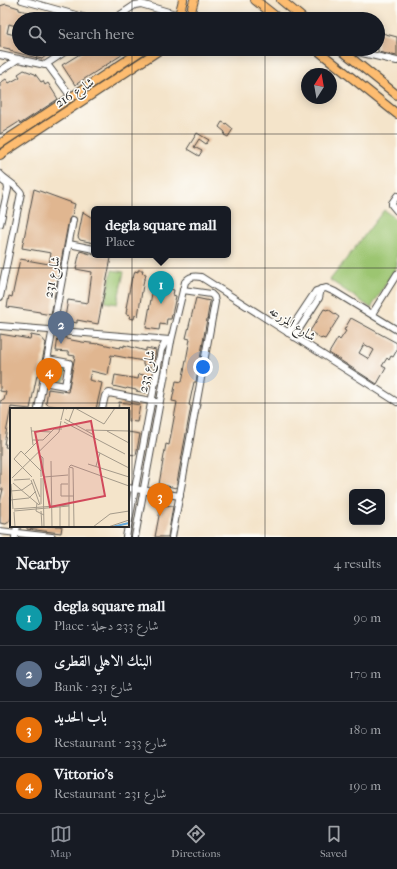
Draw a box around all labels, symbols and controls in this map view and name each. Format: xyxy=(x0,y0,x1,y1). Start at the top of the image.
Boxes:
search box xyxy=(12,12,385,56)
icon: search xyxy=(26,23,48,45)
text: Search here xyxy=(58,25,134,43)
north arrow xyxy=(301,68,337,104)
street label: شارع 216 xyxy=(52,74,99,114)
popup xyxy=(91,206,231,258)
text: degla square mall xyxy=(105,216,217,234)
text: Place xyxy=(105,234,135,249)
street label: شارع 231 xyxy=(40,255,67,300)
pin: 1 xyxy=(148,271,174,304)
street label: شارع المزرعه xyxy=(264,303,319,347)
pin: 2 xyxy=(48,311,74,344)
street label: شارع 233 xyxy=(135,349,162,394)
your location xyxy=(193,357,213,377)
pin: 4 xyxy=(36,358,62,391)
inset map xyxy=(10,408,129,527)
pin: 3 xyxy=(147,483,173,516)
map controls xyxy=(349,489,385,525)
button: layers xyxy=(349,489,385,525)
text: Nearby xyxy=(16,553,70,573)
text: 4 results xyxy=(334,556,381,571)
text: degla square mall xyxy=(54,597,165,615)
text: 1 xyxy=(27,610,31,625)
text: 90 m xyxy=(353,610,381,625)
text: Place · شارع 233 دجلة xyxy=(54,618,159,633)
text: البنك الاهلي القطرى xyxy=(54,652,152,670)
text: 2 xyxy=(26,666,32,681)
text: 170 m xyxy=(349,666,381,681)
text: Bank · شارع 231 xyxy=(54,679,133,694)
text: باب الحديد xyxy=(54,708,107,726)
text: 3 xyxy=(26,722,32,737)
text: 180 m xyxy=(349,722,381,737)
text: Restaurant · شارع 233 xyxy=(54,735,167,750)
text: Vittorio's xyxy=(54,765,113,783)
text: 4 xyxy=(25,778,33,793)
text: 190 m xyxy=(349,778,381,793)
text: Restaurant · شارع 231 xyxy=(54,786,166,801)
tab: Map xyxy=(50,823,72,860)
tab: Directions xyxy=(171,823,221,860)
tab: Saved xyxy=(320,823,347,860)

